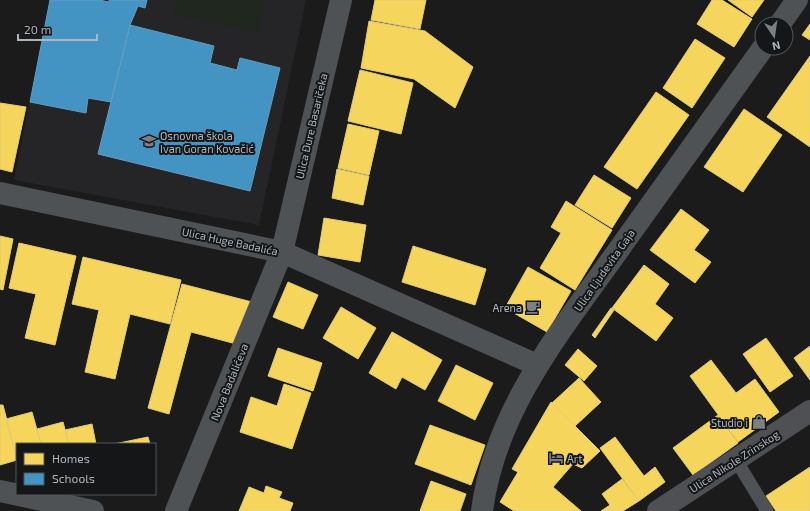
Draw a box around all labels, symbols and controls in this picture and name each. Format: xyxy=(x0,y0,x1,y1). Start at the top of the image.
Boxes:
scale bar xyxy=(18,16,97,42)
north arrow xyxy=(754,16,794,56)
text: 20 m xyxy=(24,22,51,36)
text: N xyxy=(771,39,782,53)
street label: Ulica Đure Basaričeka xyxy=(293,72,329,180)
place label: Osnovna škola Ivan Goran Kovačić xyxy=(160,129,254,155)
school or university icon: Osnovna škola Ivan Goran Kovačić xyxy=(141,133,157,149)
street label: Ulica Huge Badalića xyxy=(181,224,279,258)
street label: Ulica Ljudevita Gaja xyxy=(571,227,638,314)
cafe icon: Arena xyxy=(525,299,541,315)
place label: Arena xyxy=(493,301,522,314)
street label: Nova Badalićeva xyxy=(208,341,250,423)
shop icon: Studio i xyxy=(751,414,767,430)
place label: Studio i xyxy=(711,416,748,429)
street label: Ulica Nikole Zrinskog xyxy=(687,427,781,495)
legend xyxy=(16,443,156,495)
hotel icon: Art xyxy=(548,450,564,466)
text: Homes xyxy=(52,451,90,465)
place label: Art xyxy=(567,452,582,465)
text: Schools xyxy=(52,471,95,485)

